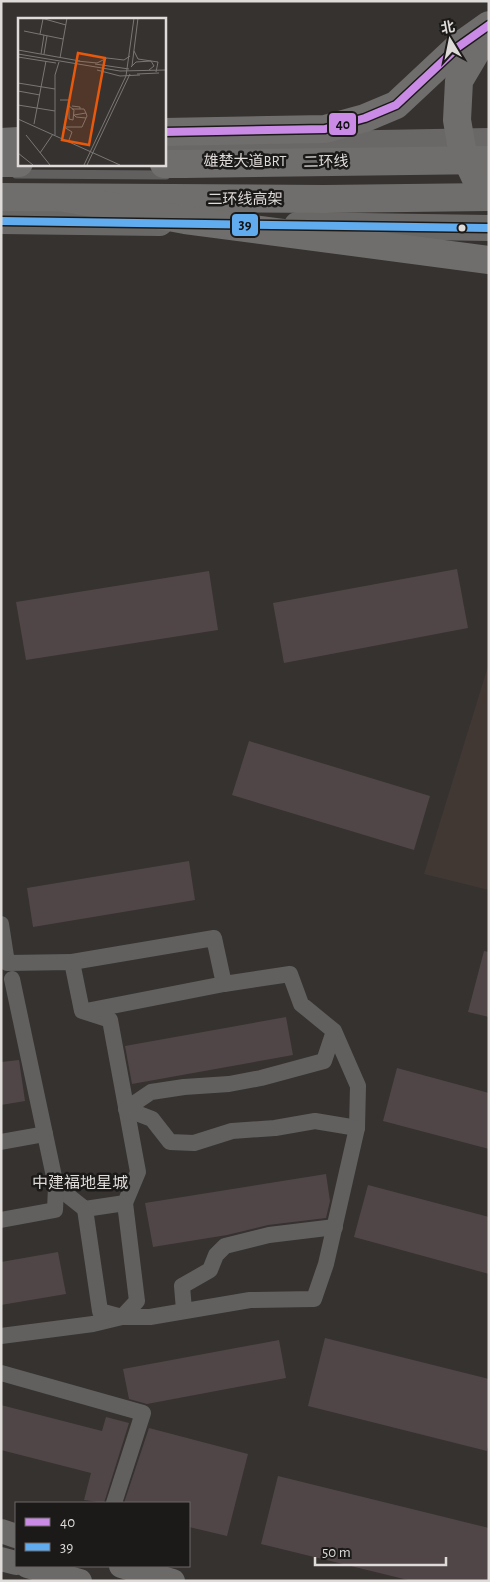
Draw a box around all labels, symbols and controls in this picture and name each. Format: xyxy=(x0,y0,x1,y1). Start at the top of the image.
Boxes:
north arrow xyxy=(425,15,475,65)
inset map xyxy=(18,18,165,165)
text: 北 xyxy=(440,19,456,36)
line badge: 40 xyxy=(328,112,357,136)
text: 40 xyxy=(336,118,350,132)
street label: 雄楚大道BRT xyxy=(203,153,287,169)
street label: 二环线 xyxy=(303,153,349,170)
street label: 二环线高架 xyxy=(207,191,283,207)
line badge: 39 xyxy=(231,213,259,237)
text: 39 xyxy=(239,218,252,232)
unlabelled marker xyxy=(457,223,467,233)
district label: 中建福地星城 xyxy=(32,1174,128,1191)
legend xyxy=(15,1502,190,1567)
text: 40 xyxy=(60,1515,75,1530)
scale bar xyxy=(315,1534,446,1566)
text: 39 xyxy=(60,1540,73,1555)
text: 50 m xyxy=(322,1545,351,1560)

